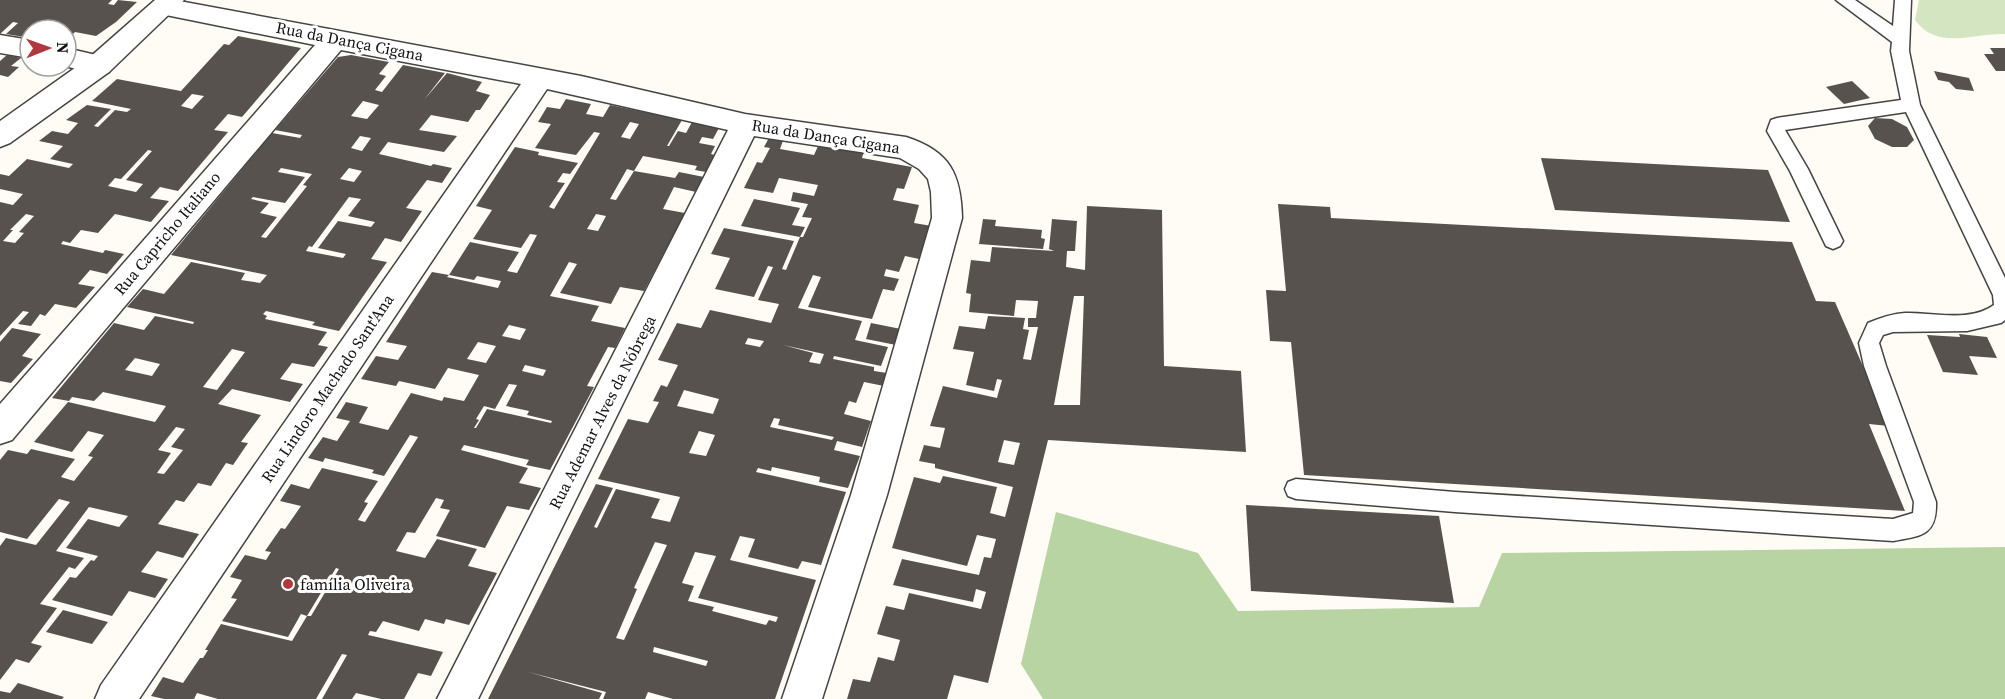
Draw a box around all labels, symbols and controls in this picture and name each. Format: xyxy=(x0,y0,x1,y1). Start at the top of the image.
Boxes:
street label: Rua da Dança Cigana xyxy=(274,16,426,66)
north arrow xyxy=(18,18,78,78)
text: N xyxy=(52,42,74,54)
street label: Rua da Dança Cigana xyxy=(750,113,903,159)
street label: Rua Capricho Italiano xyxy=(109,166,225,300)
street label: Rua Lindoro Machado Sant'Ana xyxy=(256,289,399,487)
street label: Rua Ademar Alves da Nóbrega xyxy=(543,311,661,513)
place label: família Oliveira xyxy=(300,573,411,595)
marker: família Oliveira xyxy=(281,577,295,591)

